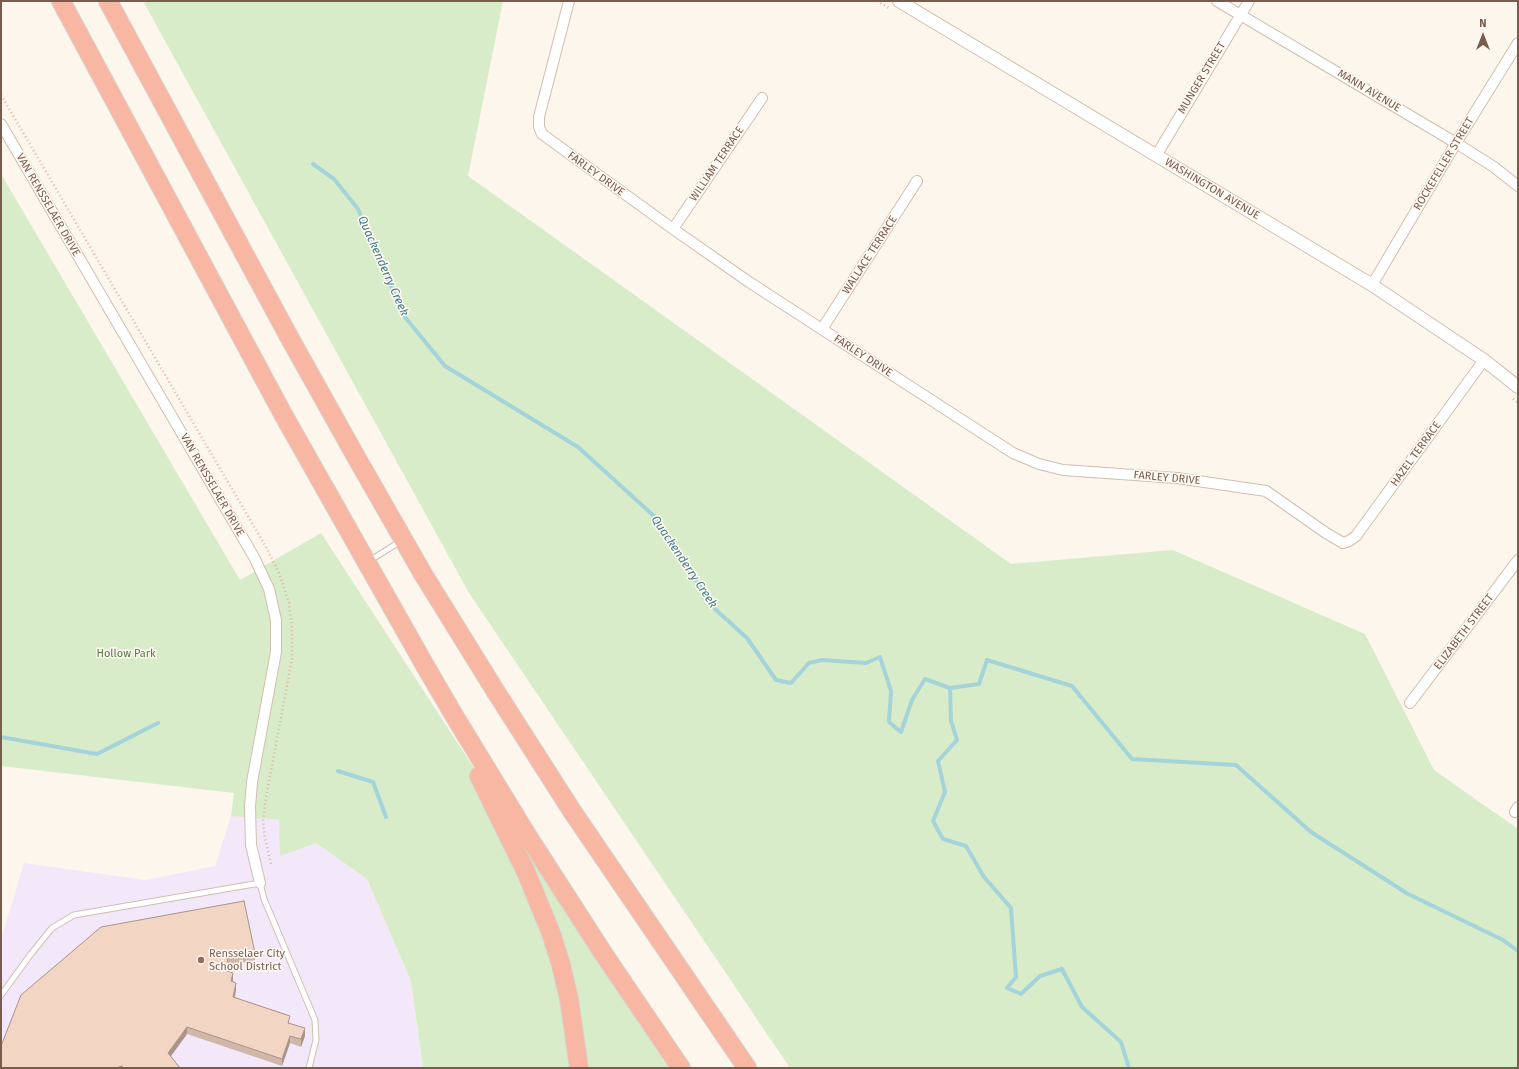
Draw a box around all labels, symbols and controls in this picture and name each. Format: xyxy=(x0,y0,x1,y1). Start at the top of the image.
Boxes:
north arrow xyxy=(1463,16,1503,56)
text: N xyxy=(1479,17,1487,30)
street label: MUNGER STREET xyxy=(1175,40,1229,116)
street label: MANN AVENUE xyxy=(1335,67,1403,115)
street label: ROCKEFELLER STREET xyxy=(1411,115,1477,213)
street label: WILLIAM TERRACE xyxy=(687,124,747,204)
street label: FARLEY DRIVE xyxy=(565,149,627,199)
street label: VAN RENSSELAER DRIVE xyxy=(13,151,83,259)
street label: WASHINGTON AVENUE xyxy=(1162,155,1262,223)
street label: WALLACE TERRACE xyxy=(840,213,900,297)
water label: Quackenderry Creek xyxy=(354,214,412,318)
street label: FARLEY DRIVE xyxy=(831,332,895,380)
street label: HAZEL TERRACE xyxy=(1388,419,1444,489)
street label: VAN RENSSELAER DRIVE xyxy=(177,431,247,539)
street label: FARLEY DRIVE xyxy=(1133,469,1201,487)
water label: Quackenderry Creek xyxy=(648,513,720,611)
street label: ELIZABETH STREET xyxy=(1431,592,1497,672)
park label: Hollow Park xyxy=(96,647,156,661)
place label: Rensselaer City School District xyxy=(209,947,285,973)
marker: Rensselaer City School District xyxy=(196,955,206,965)

